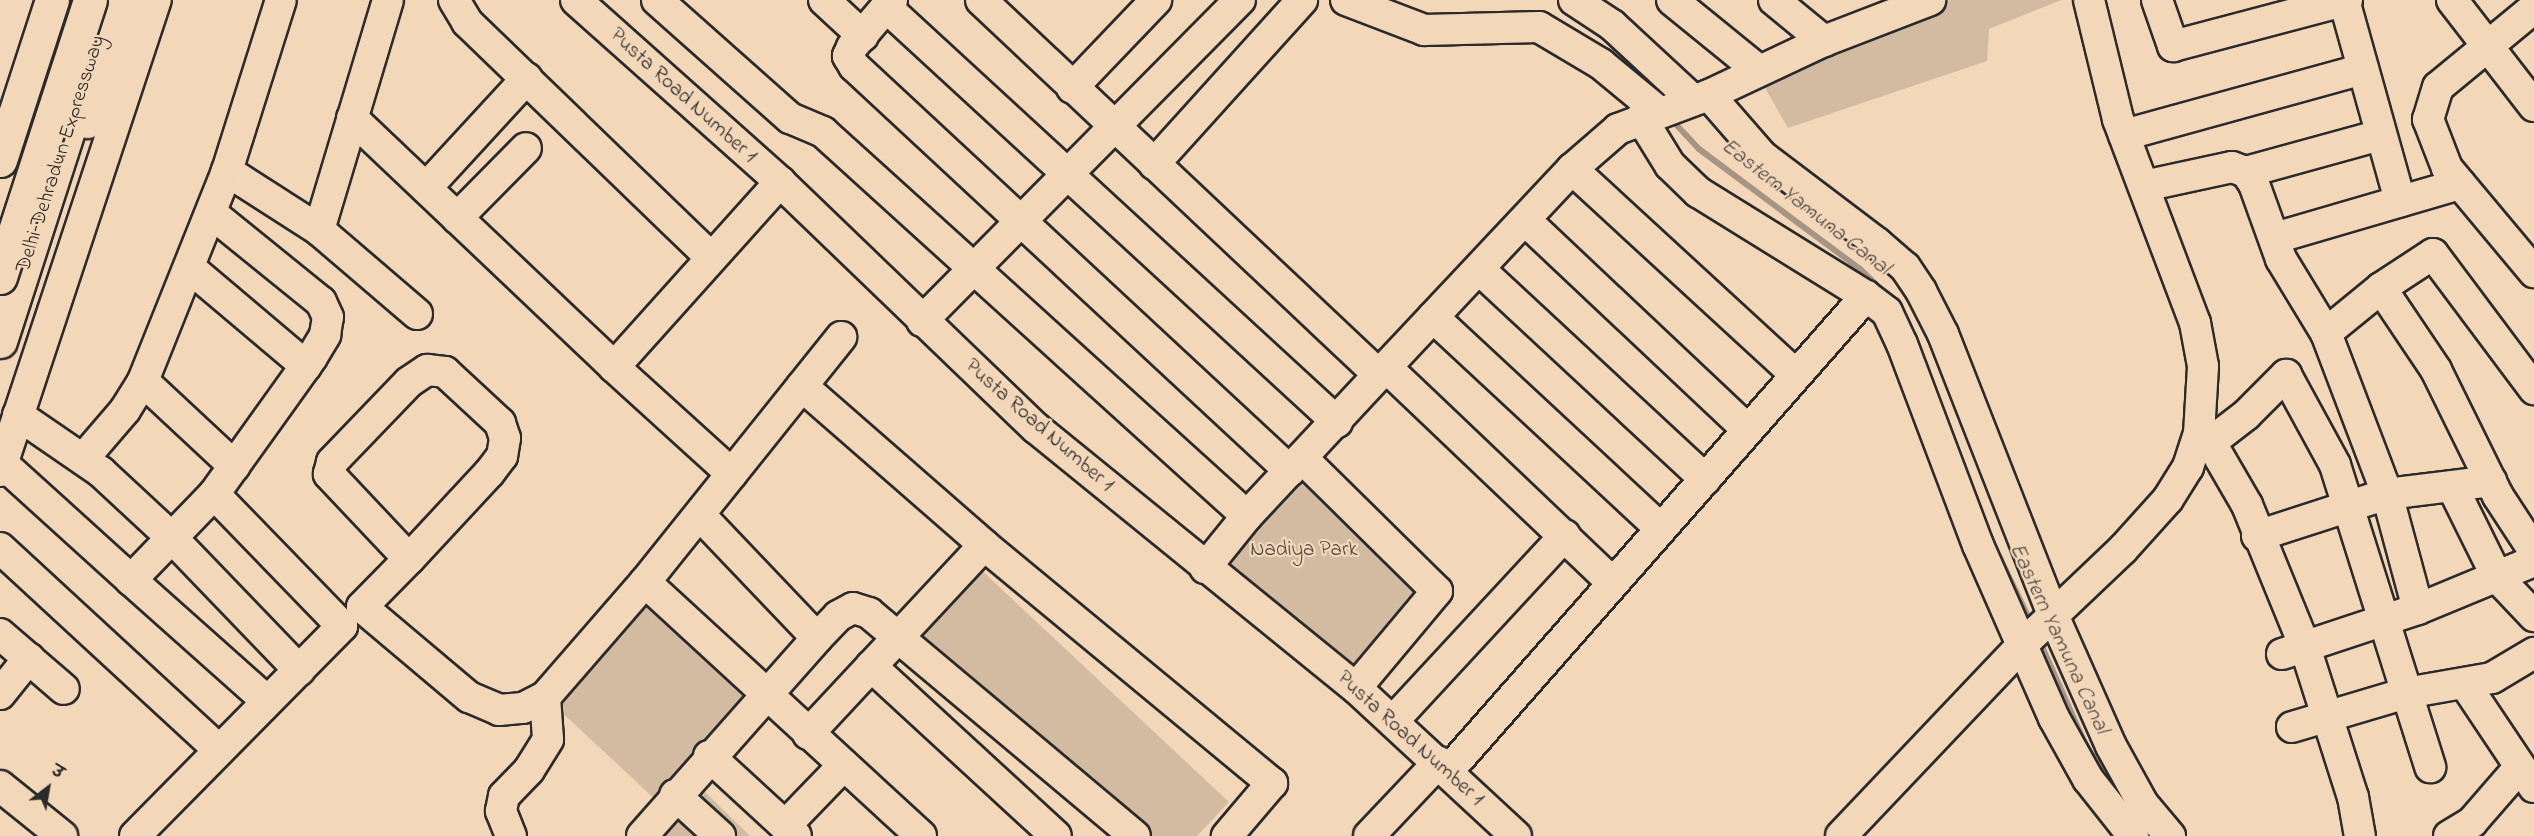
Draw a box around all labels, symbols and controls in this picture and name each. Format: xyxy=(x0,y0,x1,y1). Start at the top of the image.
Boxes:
street label: Pusta Road Number 1 xyxy=(604,23,762,169)
street label: Delhi–Dehradun Expressway xyxy=(11,32,111,276)
water label: Eastern Yamuna Canal xyxy=(1715,134,1895,282)
street label: Pusta Road Number 1 xyxy=(959,354,1119,498)
park label: Nadiya Park xyxy=(1250,537,1358,563)
water label: Eastern Yamuna Canal xyxy=(2002,540,2114,738)
street label: Pusta Road Number 1 xyxy=(1331,666,1489,812)
north arrow xyxy=(18,758,78,818)
text: उ xyxy=(47,760,68,786)

